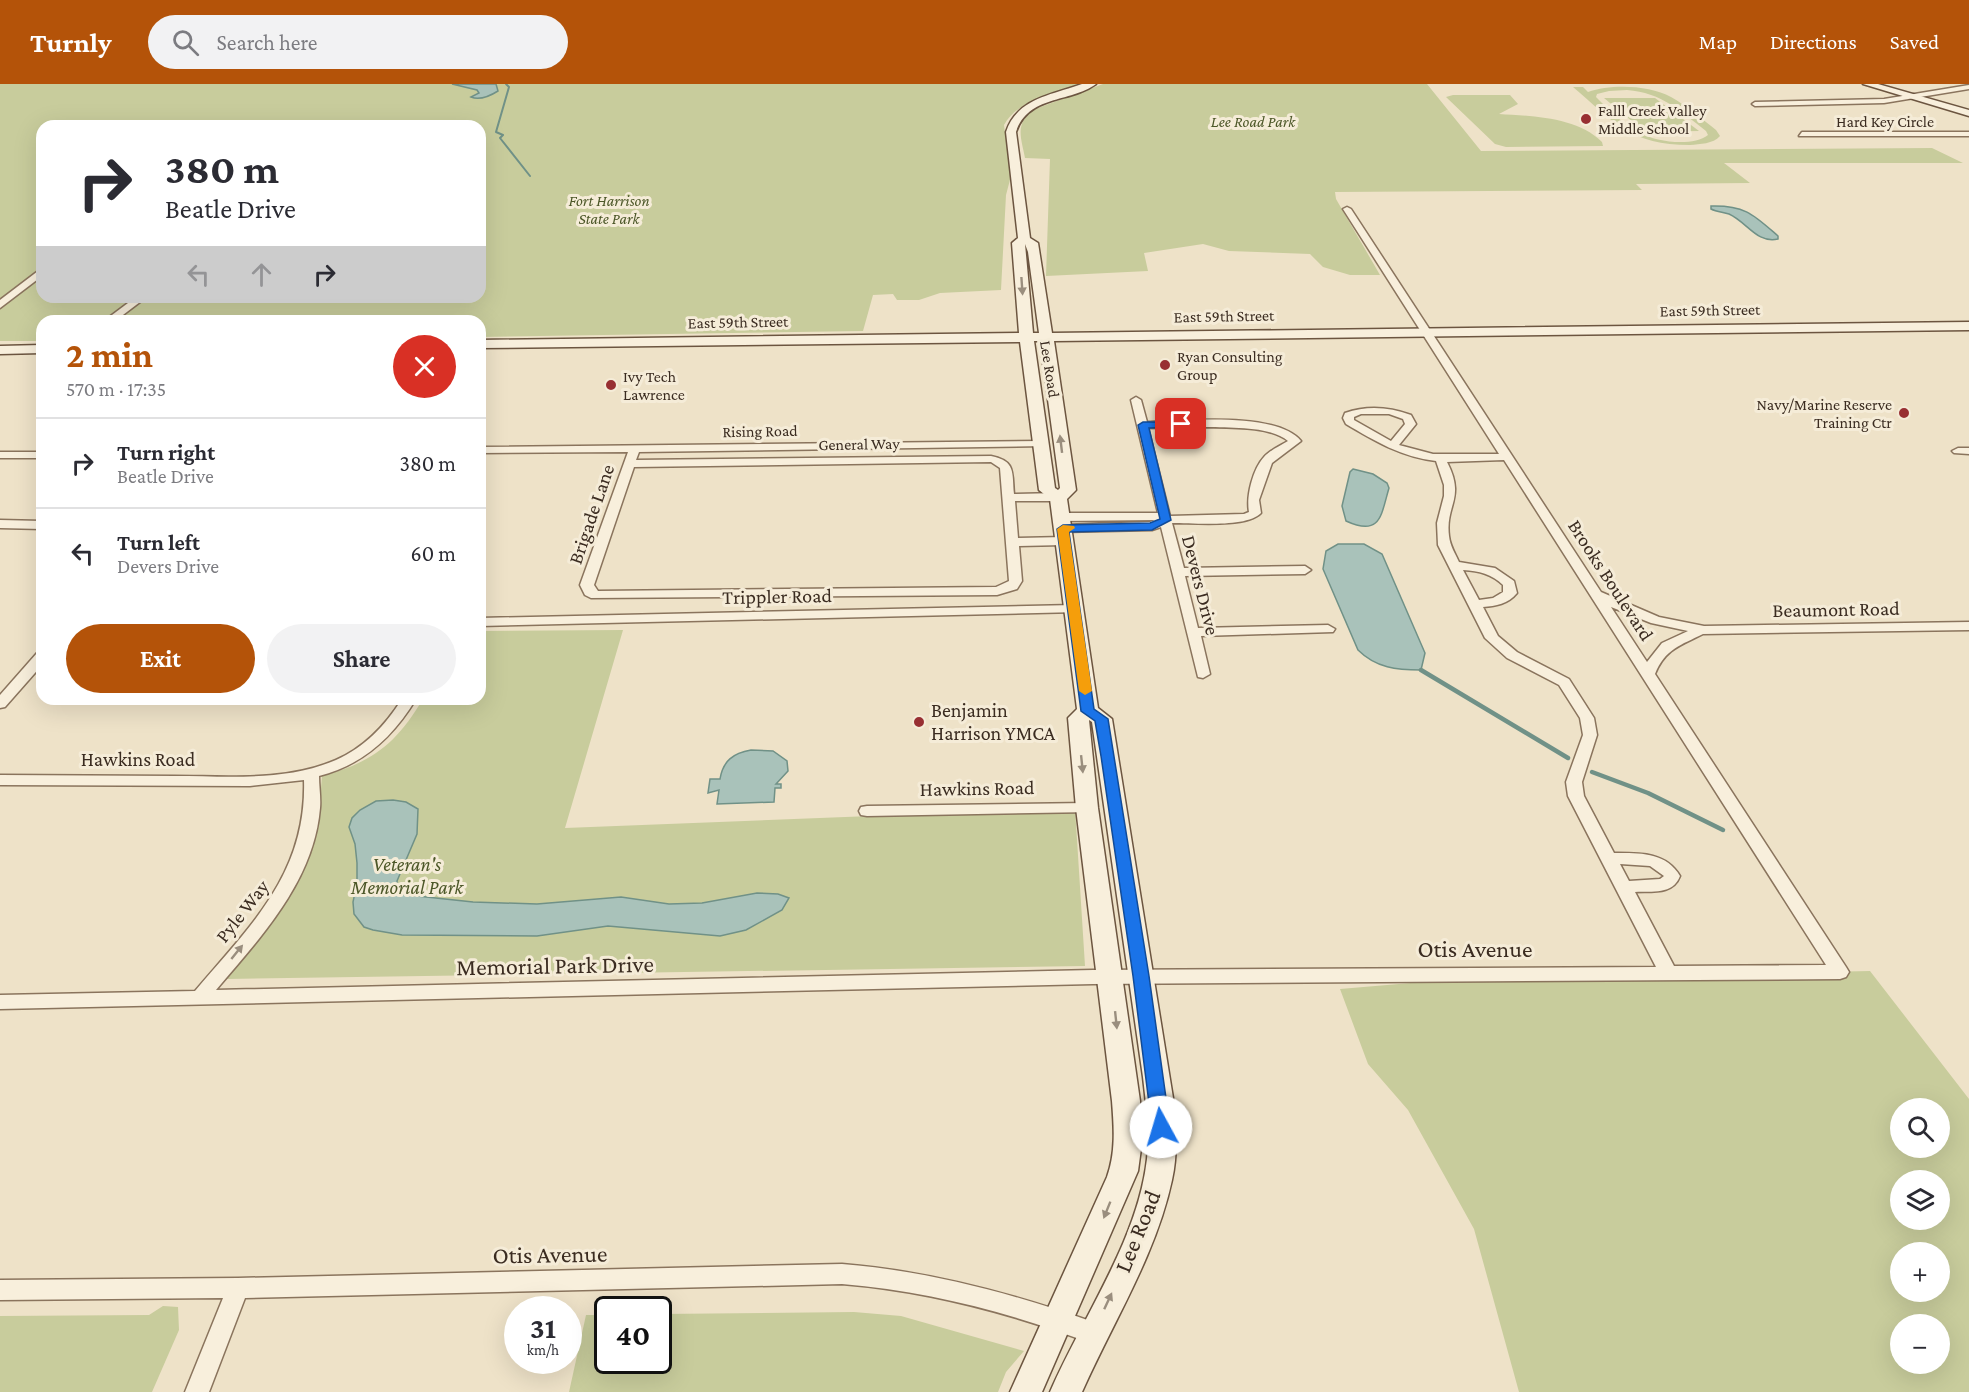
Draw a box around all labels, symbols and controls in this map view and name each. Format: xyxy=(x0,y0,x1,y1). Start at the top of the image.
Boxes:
search box xyxy=(148,15,568,69)
icon: search xyxy=(169,26,202,59)
text: Turnly xyxy=(30,27,112,58)
text: Search here xyxy=(217,30,318,55)
text: Map xyxy=(1699,30,1737,54)
text: Directions xyxy=(1770,30,1857,54)
text: Saved xyxy=(1890,30,1939,54)
place label: Falll Creek Valley Middle School xyxy=(1598,102,1707,137)
marker: Falll Creek Valley Middle School xyxy=(1579,112,1593,126)
park label: Lee Road Park xyxy=(1211,113,1296,130)
street label: Hard Key Circle xyxy=(1836,113,1934,131)
icon: right xyxy=(66,144,144,222)
text: 380 m xyxy=(165,145,279,192)
park label: Fort Harrison State Park xyxy=(568,192,650,227)
text: Beatle Drive xyxy=(165,194,296,224)
icon: left xyxy=(182,258,215,291)
icon: ahead xyxy=(245,258,278,291)
icon: right xyxy=(308,258,341,291)
one-way arrow xyxy=(1017,277,1026,296)
street label: East 59th Street xyxy=(1660,301,1761,319)
street label: East 59th Street xyxy=(1174,307,1275,325)
street label: East 59th Street xyxy=(688,313,789,331)
text: 2 min xyxy=(66,335,153,375)
button: close xyxy=(393,335,456,398)
street label: Lee Road xyxy=(1037,339,1063,399)
place label: Ryan Consulting Group xyxy=(1177,348,1283,384)
marker: Ryan Consulting Group xyxy=(1158,358,1172,372)
place label: Ivy Tech Lawrence xyxy=(623,368,685,403)
text: 570 m · 17:35 xyxy=(66,378,166,400)
marker: Ivy Tech Lawrence xyxy=(604,378,618,392)
place label: Navy/Marine Reserve Training Ctr xyxy=(1756,396,1892,432)
pin xyxy=(1155,398,1206,449)
marker: Navy/Marine Reserve Training Ctr xyxy=(1897,406,1911,420)
icon: arrive xyxy=(1164,407,1197,440)
street label: Rising Road xyxy=(722,422,798,441)
street label: General Way xyxy=(818,435,901,454)
one-way arrow xyxy=(1056,435,1066,454)
text: Turn right xyxy=(117,440,215,465)
icon: right xyxy=(66,447,99,480)
text: 380 m xyxy=(399,451,456,476)
street label: Brigade Lane xyxy=(564,461,619,567)
text: Beatle Drive xyxy=(117,465,214,487)
street label: Brooks Boulevard xyxy=(1564,515,1658,645)
text: Turn left xyxy=(117,530,200,555)
street label: Devers Drive xyxy=(1178,533,1224,637)
icon: left xyxy=(66,537,99,570)
text: 60 m xyxy=(411,541,456,566)
text: Devers Drive xyxy=(117,555,219,577)
street label: Trippler Road xyxy=(722,584,832,609)
street label: Beaumont Road xyxy=(1772,597,1900,621)
button: Exit xyxy=(66,624,255,693)
button: Share xyxy=(267,624,456,693)
place label: Benjamin Harrison YMCA xyxy=(931,699,1056,744)
marker: Benjamin Harrison YMCA xyxy=(912,715,926,729)
street label: Hawkins Road xyxy=(81,748,196,770)
one-way arrow xyxy=(1077,755,1087,774)
street label: Hawkins Road xyxy=(919,776,1035,800)
park label: Veteran's Memorial Park xyxy=(350,853,464,898)
street label: Pyle Way xyxy=(211,875,274,947)
street label: Otis Avenue xyxy=(1418,935,1532,962)
one-way arrow xyxy=(230,945,243,960)
street label: Memorial Park Drive xyxy=(456,950,654,980)
one-way arrow xyxy=(1111,1010,1121,1029)
position arrow xyxy=(1129,1095,1193,1159)
map controls xyxy=(1890,1098,1950,1374)
button: search xyxy=(1890,1098,1950,1158)
button: layers xyxy=(1890,1170,1950,1230)
street label: Lee Road xyxy=(1108,1186,1166,1276)
one-way arrow xyxy=(1102,1202,1112,1220)
street label: Otis Avenue xyxy=(492,1239,608,1269)
button: + xyxy=(1890,1242,1950,1302)
one-way arrow xyxy=(1104,1292,1113,1309)
speed limit sign: 40 xyxy=(594,1296,672,1374)
text: 31 xyxy=(530,1311,556,1344)
button: − xyxy=(1890,1314,1950,1374)
text: km/h xyxy=(527,1342,559,1358)

